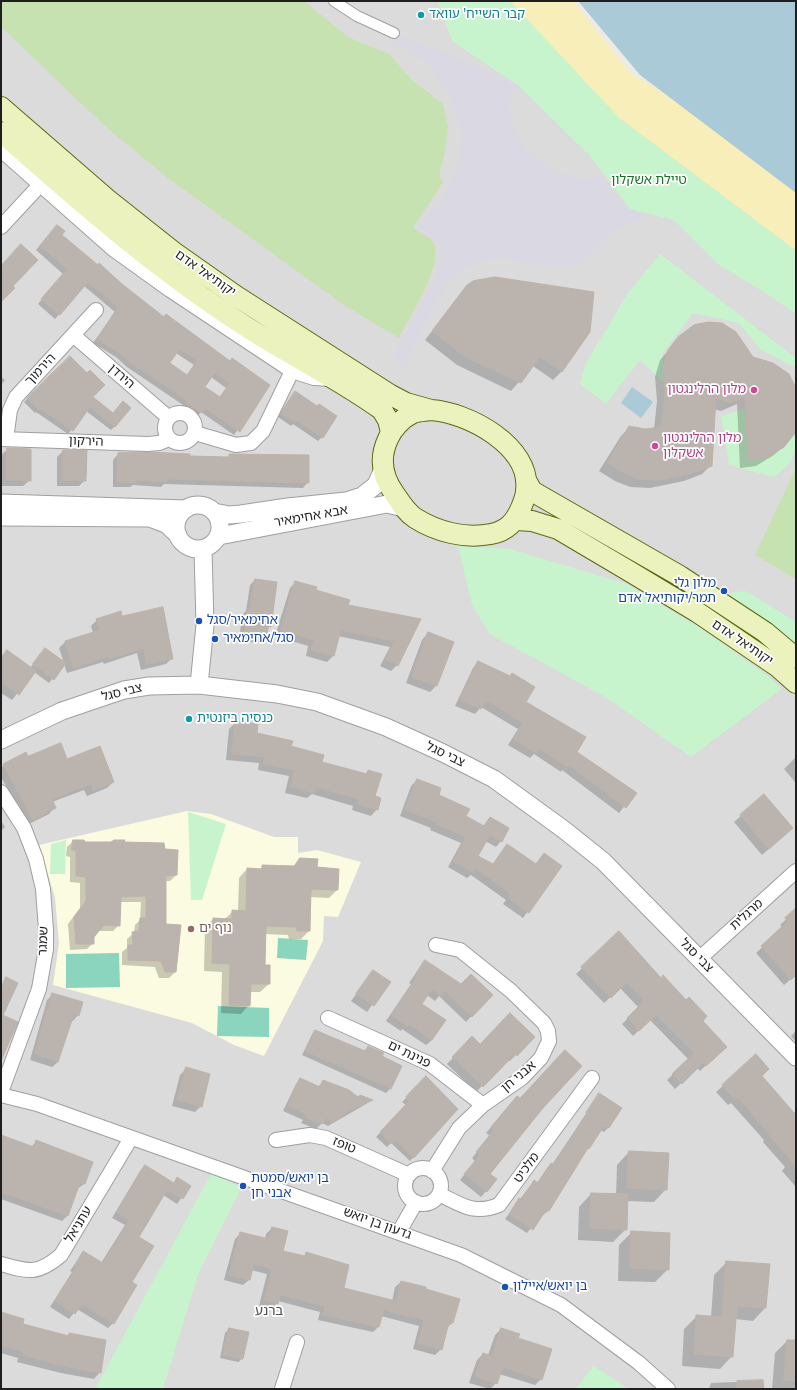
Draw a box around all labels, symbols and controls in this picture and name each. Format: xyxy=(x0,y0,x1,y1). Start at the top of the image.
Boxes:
place label: קבר השייח' עוואד xyxy=(429,7,525,23)
marker: קבר השייח' עוואד xyxy=(416,10,426,20)
park label: טיילת אשקלון xyxy=(611,173,687,189)
street label: יקותיאל אדם xyxy=(172,247,238,301)
street label: הירמוך xyxy=(22,351,60,389)
street label: הירדן xyxy=(105,361,137,393)
place label: מלון הרלינגטון xyxy=(668,382,746,398)
marker: מלון הרלינגטון xyxy=(749,385,759,395)
place label: מלון הרלינגטון אשקלון xyxy=(663,431,741,462)
street label: הירקון xyxy=(68,434,104,450)
marker: מלון הרלינגטון אשקלון xyxy=(650,441,660,451)
street label: אבא אחימאיר xyxy=(273,503,349,531)
place label: מלון גלי תמר/יקותיאל אדם xyxy=(618,576,716,607)
marker: מלון גלי תמר/יקותיאל אדם xyxy=(719,586,729,596)
place label: אחימאיר/סגל xyxy=(207,613,278,629)
marker: אחימאיר/סגל xyxy=(194,616,204,626)
street label: יקותיאל אדם xyxy=(708,617,776,669)
place label: סגל/אחימאיר xyxy=(223,631,294,647)
marker: סגל/אחימאיר xyxy=(210,634,220,644)
street label: צבי סגל xyxy=(100,680,144,706)
place label: כנסיה ביזנטית xyxy=(197,711,273,727)
marker: כנסיה ביזנטית xyxy=(184,714,194,724)
street label: צבי סגל xyxy=(423,739,467,771)
street label: מרגלית xyxy=(727,896,767,934)
place label: נוף ים xyxy=(199,921,232,937)
marker: נוף ים xyxy=(186,924,196,934)
street label: שמגר xyxy=(36,926,52,956)
street label: צבי סגל xyxy=(676,936,716,976)
street label: פנינת ים xyxy=(385,1038,433,1072)
street label: אבני חן xyxy=(498,1058,540,1096)
street label: טופז xyxy=(330,1134,358,1158)
street label: מלכיט xyxy=(511,1150,543,1186)
place label: בן יואש/סמטת אבני חן xyxy=(251,1171,329,1202)
marker: בן יואש/סמטת אבני חן xyxy=(238,1181,248,1191)
street label: עתניאל xyxy=(62,1204,96,1246)
street label: גדעון בן יואש xyxy=(341,1204,413,1244)
place label: בן יואש/איילון xyxy=(513,1279,588,1295)
marker: בן יואש/איילון xyxy=(500,1282,510,1292)
district label: ברנע xyxy=(255,1304,283,1320)

